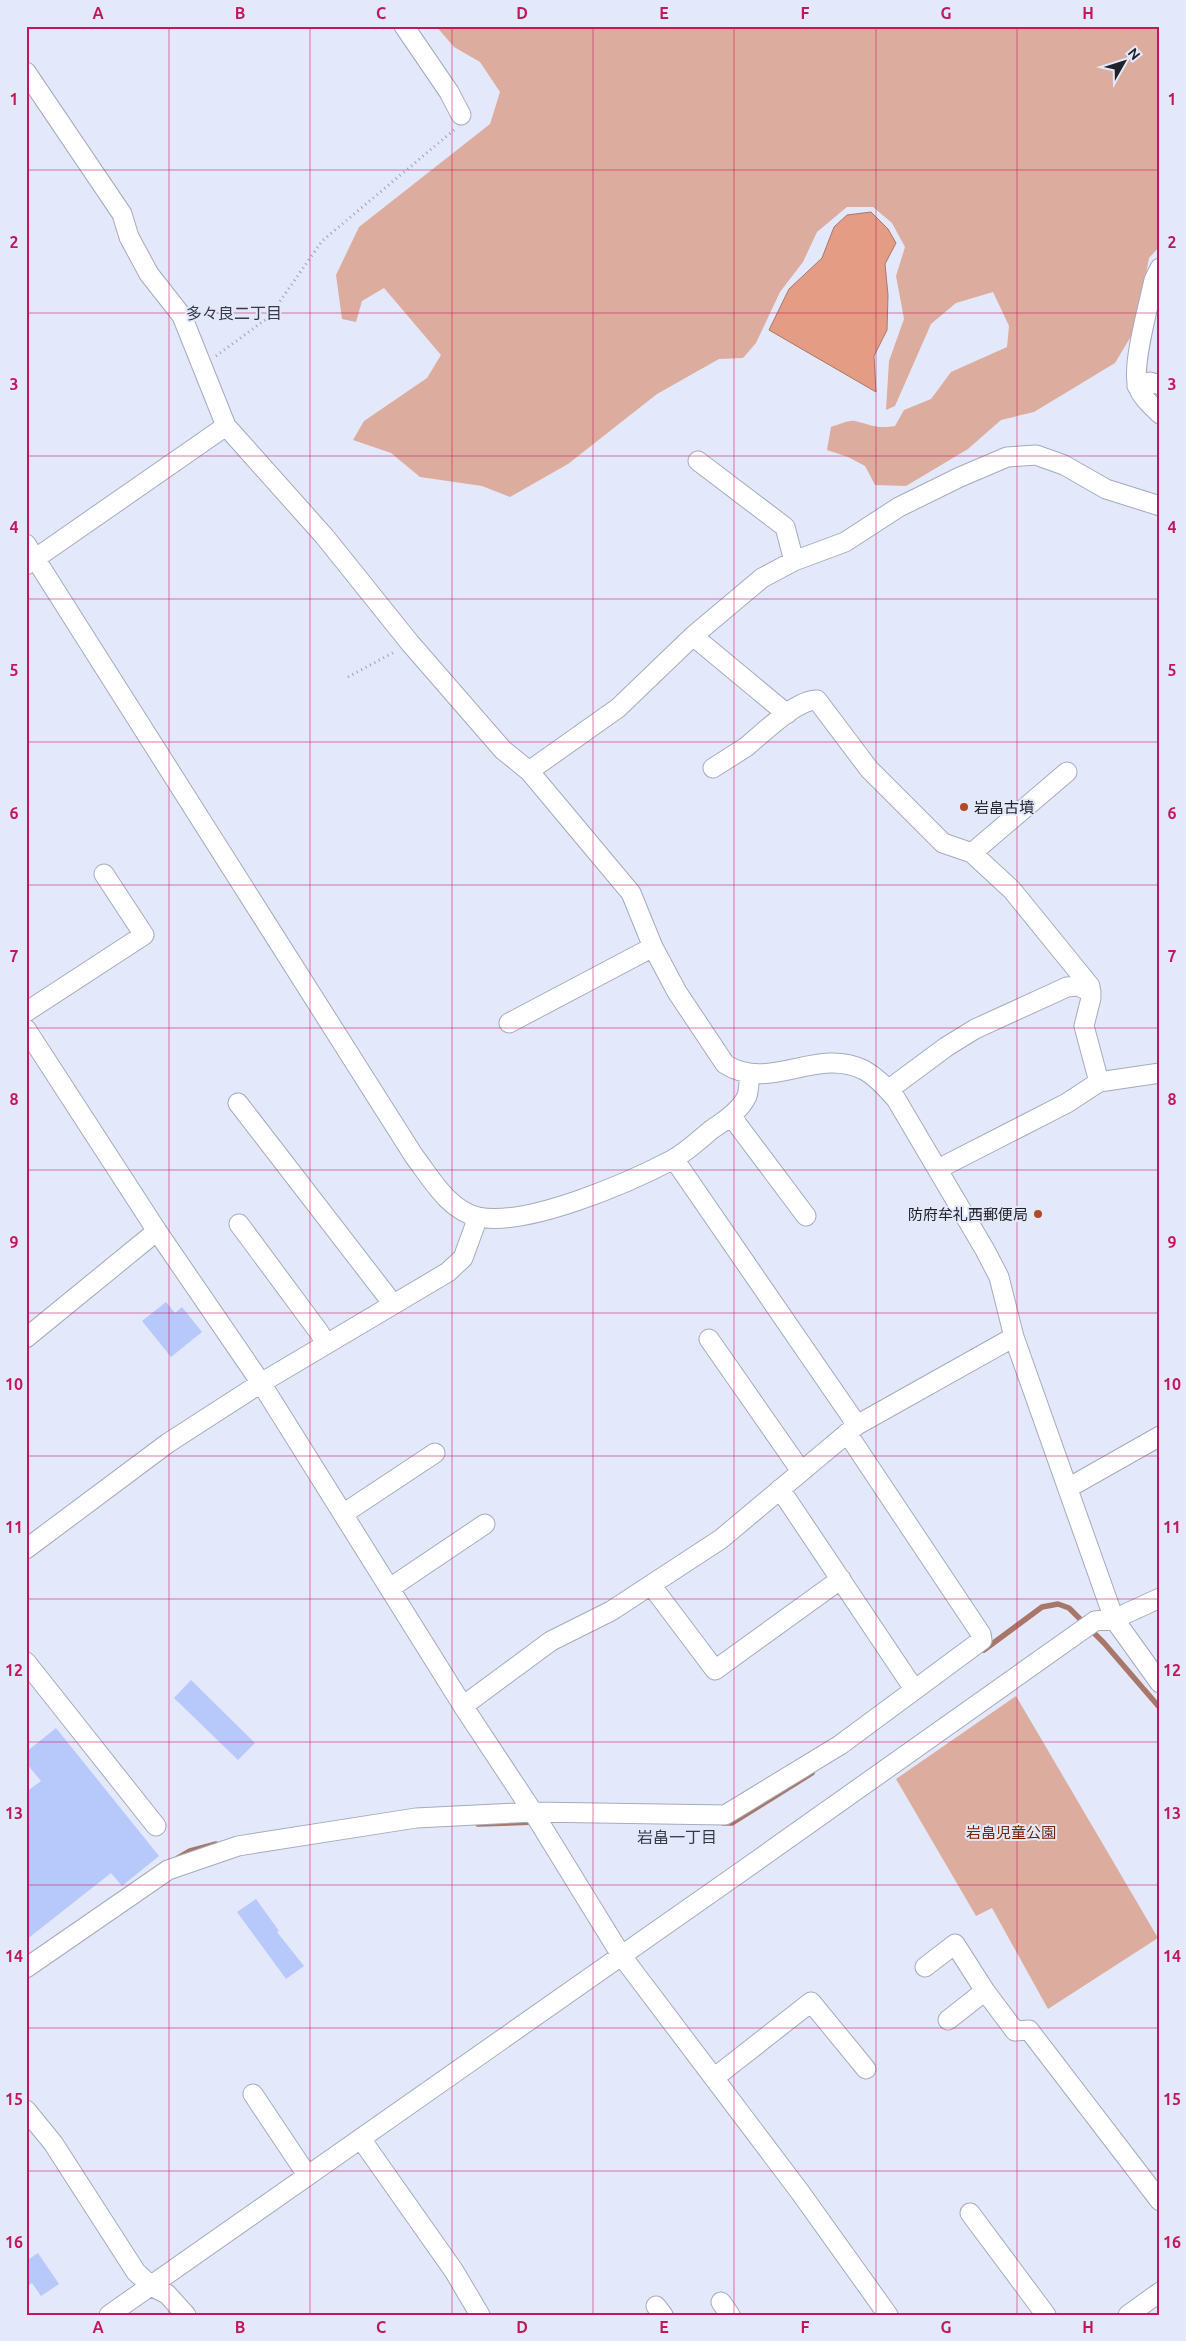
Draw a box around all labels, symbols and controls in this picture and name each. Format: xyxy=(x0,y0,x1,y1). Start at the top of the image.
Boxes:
text: A xyxy=(92,4,104,22)
text: B xyxy=(235,4,245,22)
text: C xyxy=(376,4,386,22)
text: D xyxy=(516,4,528,22)
text: E xyxy=(659,4,669,22)
text: F xyxy=(801,4,810,22)
text: G xyxy=(940,4,952,22)
text: H xyxy=(1082,4,1094,22)
north arrow xyxy=(1098,38,1148,88)
text: N xyxy=(1125,45,1144,63)
text: 1 xyxy=(9,90,19,108)
text: 1 xyxy=(1167,90,1177,108)
text: 2 xyxy=(9,233,19,251)
text: 2 xyxy=(1167,233,1177,251)
district label: 多々良二丁目 xyxy=(186,304,282,322)
text: 3 xyxy=(9,375,19,393)
text: 3 xyxy=(1167,375,1177,393)
text: 4 xyxy=(9,518,19,536)
text: 4 xyxy=(1167,518,1177,536)
text: 5 xyxy=(9,661,19,679)
text: 5 xyxy=(1167,661,1177,679)
place label: 岩畠古墳 xyxy=(974,799,1034,816)
marker: 岩畠古墳 xyxy=(958,801,970,813)
text: 6 xyxy=(9,804,19,822)
text: 6 xyxy=(1167,804,1177,822)
text: 7 xyxy=(9,947,19,965)
text: 7 xyxy=(1167,947,1177,965)
text: 8 xyxy=(9,1090,19,1108)
text: 8 xyxy=(1167,1090,1177,1108)
place label: 防府牟礼西郵便局 xyxy=(908,1206,1028,1223)
marker: 防府牟礼西郵便局 xyxy=(1032,1208,1044,1220)
text: 9 xyxy=(9,1233,19,1251)
text: 9 xyxy=(1167,1233,1177,1251)
text: 10 xyxy=(5,1375,23,1393)
text: 10 xyxy=(1163,1375,1181,1393)
text: 11 xyxy=(5,1518,23,1536)
text: 11 xyxy=(1163,1518,1181,1536)
text: 12 xyxy=(5,1661,23,1679)
text: 12 xyxy=(1163,1661,1181,1679)
text: 13 xyxy=(5,1804,23,1822)
text: 13 xyxy=(1163,1804,1181,1822)
park label: 岩畠児童公園 xyxy=(966,1824,1056,1841)
district label: 岩畠一丁目 xyxy=(637,1828,717,1846)
text: 14 xyxy=(5,1947,23,1965)
text: 14 xyxy=(1163,1947,1181,1965)
text: 15 xyxy=(5,2090,23,2108)
text: 15 xyxy=(1163,2090,1181,2108)
text: 16 xyxy=(5,2233,23,2251)
text: 16 xyxy=(1163,2233,1181,2251)
text: A xyxy=(92,2318,104,2336)
text: B xyxy=(235,2318,245,2336)
text: C xyxy=(376,2318,386,2336)
text: D xyxy=(516,2318,528,2336)
text: E xyxy=(659,2318,669,2336)
text: F xyxy=(801,2318,810,2336)
text: G xyxy=(940,2318,952,2336)
text: H xyxy=(1082,2318,1094,2336)

